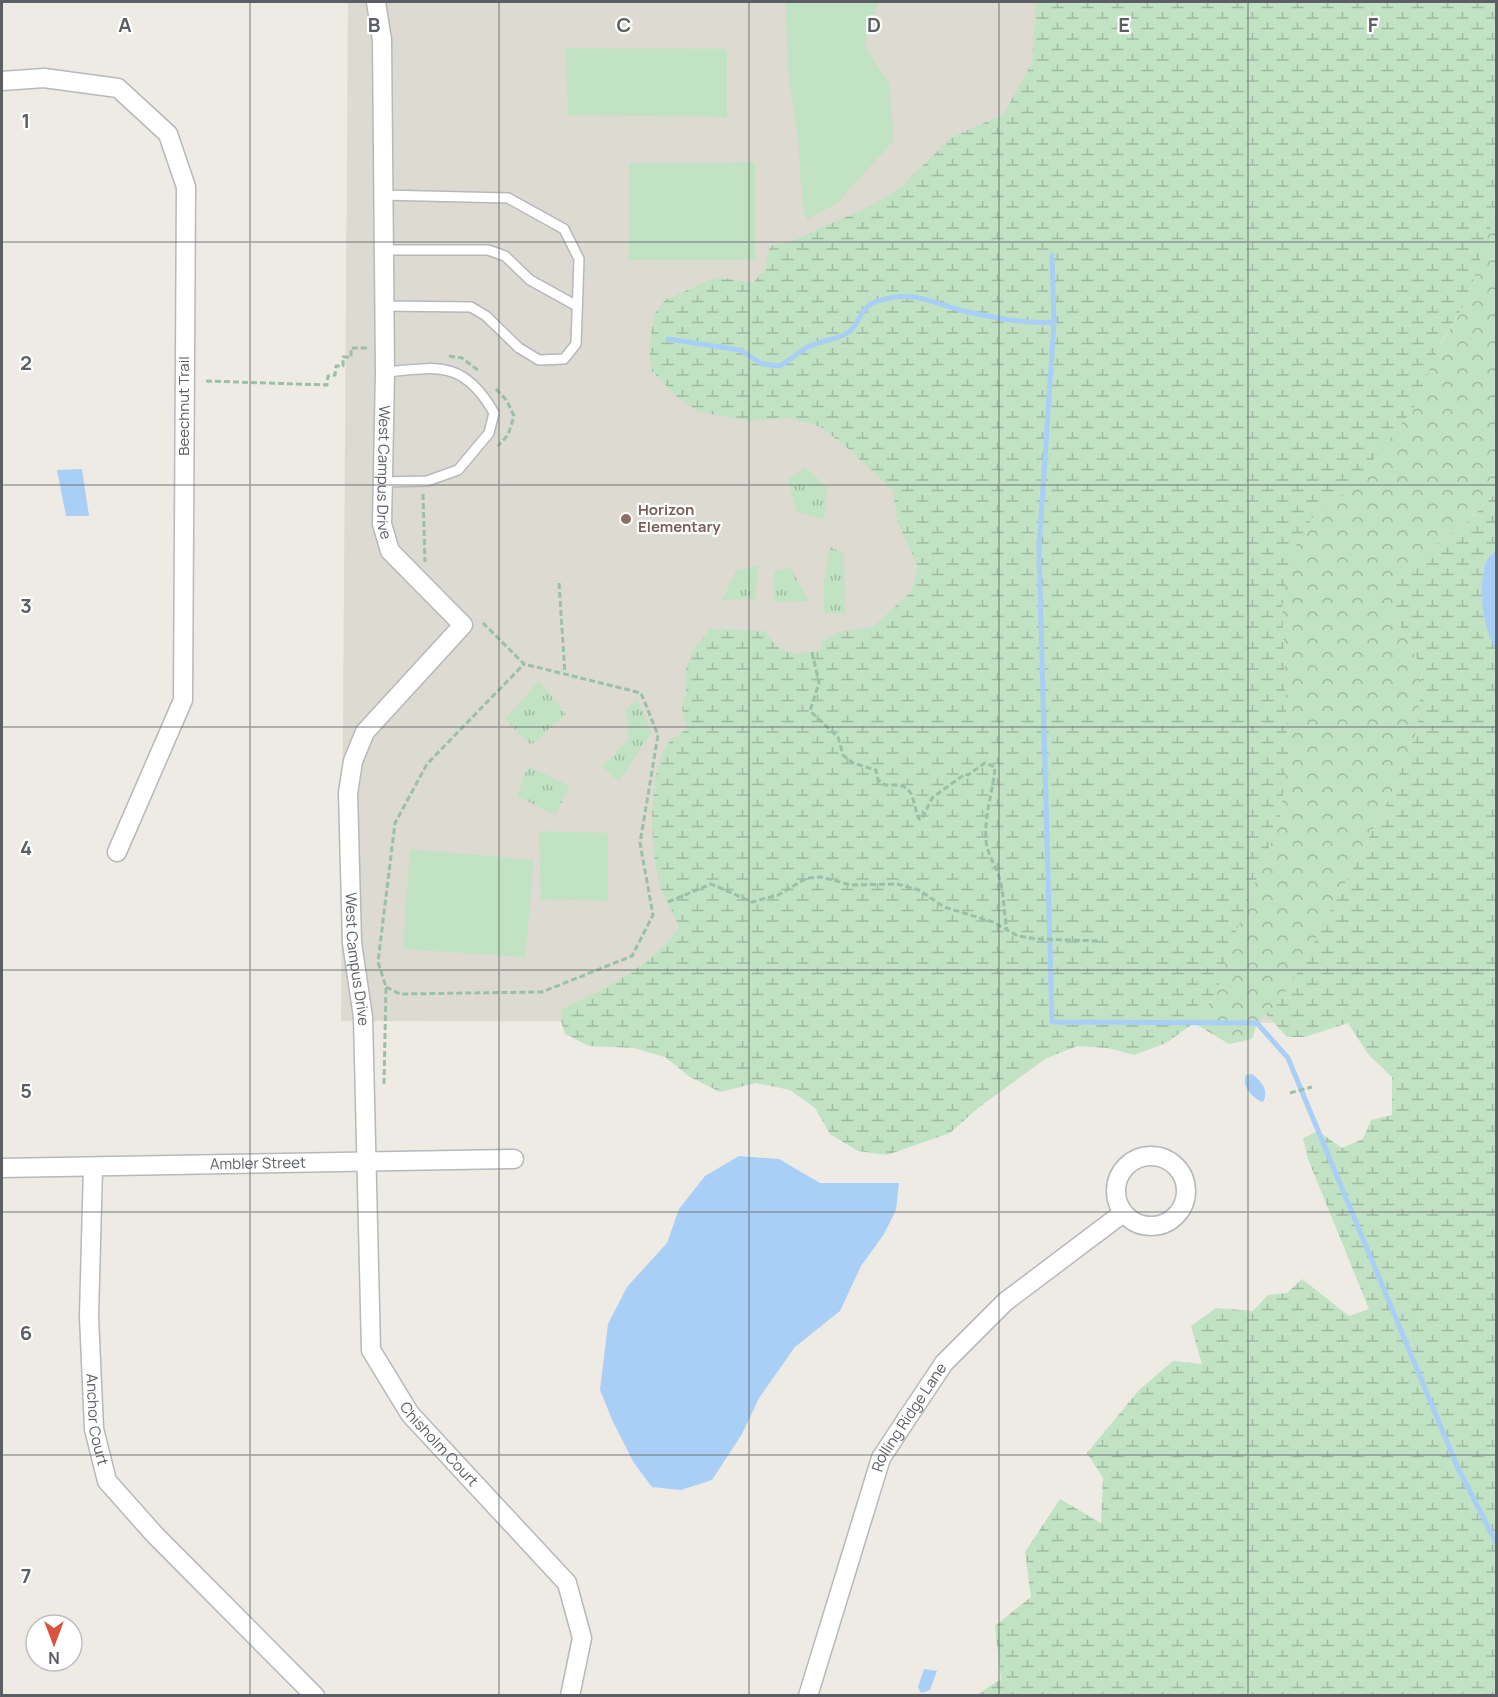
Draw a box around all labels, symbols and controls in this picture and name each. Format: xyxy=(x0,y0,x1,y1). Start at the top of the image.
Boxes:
text: A xyxy=(118,11,132,38)
text: B xyxy=(368,11,381,38)
text: C xyxy=(617,11,631,38)
text: D xyxy=(867,11,881,38)
text: E xyxy=(1118,11,1130,38)
text: F xyxy=(1368,11,1379,38)
text: 1 xyxy=(22,107,30,134)
text: 2 xyxy=(20,349,32,376)
street label: Beechnut Trail xyxy=(173,356,194,456)
street label: West Campus Drive xyxy=(372,405,397,542)
place label: Horizon Elementary xyxy=(638,499,721,537)
marker: Horizon Elementary xyxy=(619,512,633,526)
text: 3 xyxy=(20,592,32,619)
text: 4 xyxy=(20,834,32,861)
street label: West Campus Drive xyxy=(341,892,374,1026)
text: 5 xyxy=(20,1077,32,1104)
street label: Ambler Street xyxy=(210,1152,306,1174)
text: 6 xyxy=(20,1319,32,1346)
street label: Rolling Ridge Lane xyxy=(866,1358,951,1474)
street label: Anchor Court xyxy=(82,1373,114,1468)
street label: Chisholm Court xyxy=(395,1398,483,1491)
text: 7 xyxy=(21,1562,31,1589)
north arrow xyxy=(24,1613,84,1673)
text: N xyxy=(48,1647,60,1669)

